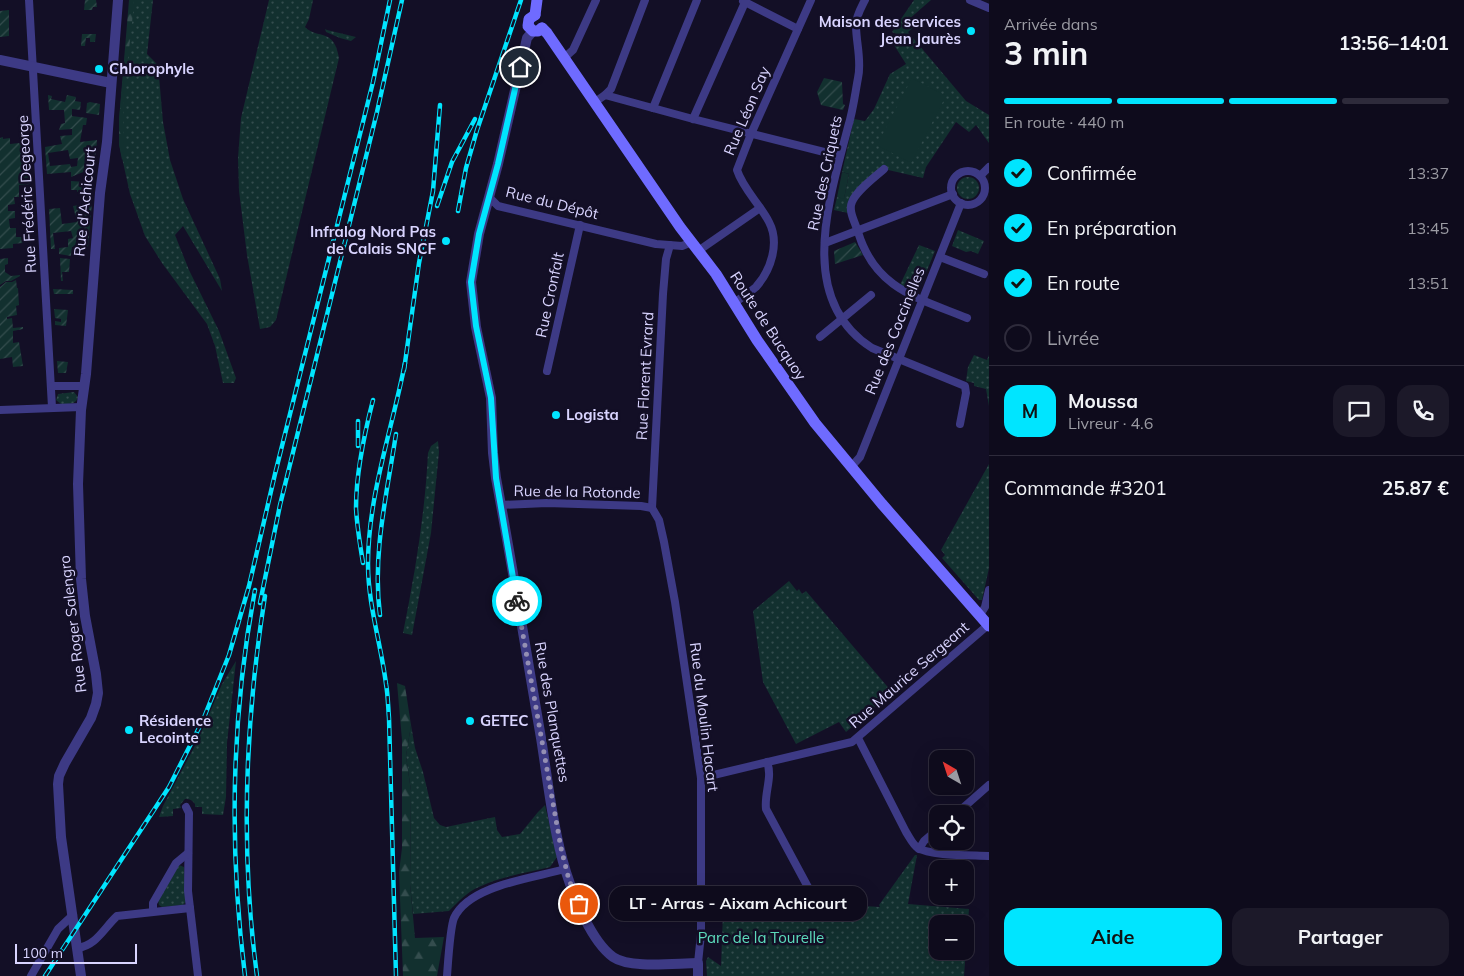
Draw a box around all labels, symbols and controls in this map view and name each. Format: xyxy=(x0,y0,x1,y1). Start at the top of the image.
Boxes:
place label: Maison des services Jean Jaurès xyxy=(819,12,961,48)
text: Arrivée dans xyxy=(1004,14,1098,34)
marker: Maison des services Jean Jaurès xyxy=(965,25,977,37)
text: 13:56–14:01 xyxy=(1339,31,1449,55)
text: 3 min xyxy=(1004,33,1088,73)
pin xyxy=(499,46,541,88)
icon: home xyxy=(506,53,534,81)
place label: Chlorophyle xyxy=(109,59,194,78)
marker: Chlorophyle xyxy=(93,63,105,75)
street label: Rue Léon Say xyxy=(719,63,774,158)
text: En route · 440 m xyxy=(1004,112,1124,132)
street label: Rue des Criquets xyxy=(803,114,846,232)
street label: Rue Frédéric Degeorge xyxy=(13,115,40,273)
street label: Rue d'Achicourt xyxy=(69,146,100,258)
icon: check xyxy=(1004,159,1032,187)
text: Confirmée xyxy=(1047,161,1136,185)
text: 13:37 xyxy=(1407,163,1449,183)
street label: Rue du Dépôt xyxy=(504,182,600,223)
icon: check xyxy=(1004,214,1032,242)
text: En préparation xyxy=(1047,216,1177,240)
text: 13:45 xyxy=(1407,218,1449,238)
place label: Infralog Nord Pas de Calais SNCF xyxy=(310,222,436,258)
marker: Infralog Nord Pas de Calais SNCF xyxy=(440,235,452,247)
street label: Rue Cronfalt xyxy=(531,250,568,339)
street label: Rue des Coccinelles xyxy=(860,264,929,397)
street label: Route de Bucquoy xyxy=(726,268,811,384)
icon: check xyxy=(1004,269,1032,297)
text: En route xyxy=(1047,271,1120,295)
text: 13:51 xyxy=(1407,273,1449,293)
street label: Rue Florent Evrard xyxy=(632,311,657,441)
text: Livrée xyxy=(1047,326,1099,350)
button: chat xyxy=(1333,385,1385,437)
button: phone xyxy=(1397,385,1449,437)
text: Moussa xyxy=(1068,389,1138,413)
text: M xyxy=(1022,399,1038,423)
place label: Logista xyxy=(566,405,619,424)
marker: Logista xyxy=(550,409,562,421)
text: Livreur · 4.6 xyxy=(1068,413,1153,433)
text: Commande #3201 xyxy=(1004,476,1167,500)
text: 25.87 € xyxy=(1382,476,1449,500)
street label: Rue de la Rotonde xyxy=(513,481,641,502)
street label: Rue Roger Salengro xyxy=(55,554,90,694)
courier xyxy=(492,576,542,626)
icon: bike xyxy=(503,587,531,615)
street label: Rue Maurice Sergeant xyxy=(845,617,973,732)
street label: Rue des Planquettes xyxy=(531,640,574,784)
street label: Rue du Moulin Hacart xyxy=(686,641,723,793)
place label: Résidence Lecointe xyxy=(139,711,211,747)
place label: GETEC xyxy=(480,711,528,730)
marker: GETEC xyxy=(464,715,476,727)
marker: Résidence Lecointe xyxy=(123,724,135,736)
north arrow xyxy=(929,750,974,795)
map controls xyxy=(929,750,974,960)
button: locate xyxy=(929,805,974,850)
button: + xyxy=(929,860,974,905)
pin xyxy=(558,883,600,925)
callout: LT - Arras - Aixam Achicourt xyxy=(609,886,866,922)
icon: bag xyxy=(565,890,593,918)
text: LT - Arras - Aixam Achicourt xyxy=(629,893,847,913)
button: Aide xyxy=(1004,908,1222,966)
button: Partager xyxy=(1232,908,1449,966)
button: − xyxy=(929,915,974,960)
park label: Parc de la Tourelle xyxy=(698,928,824,947)
scale bar xyxy=(15,941,138,964)
text: 100 m xyxy=(22,944,63,962)

